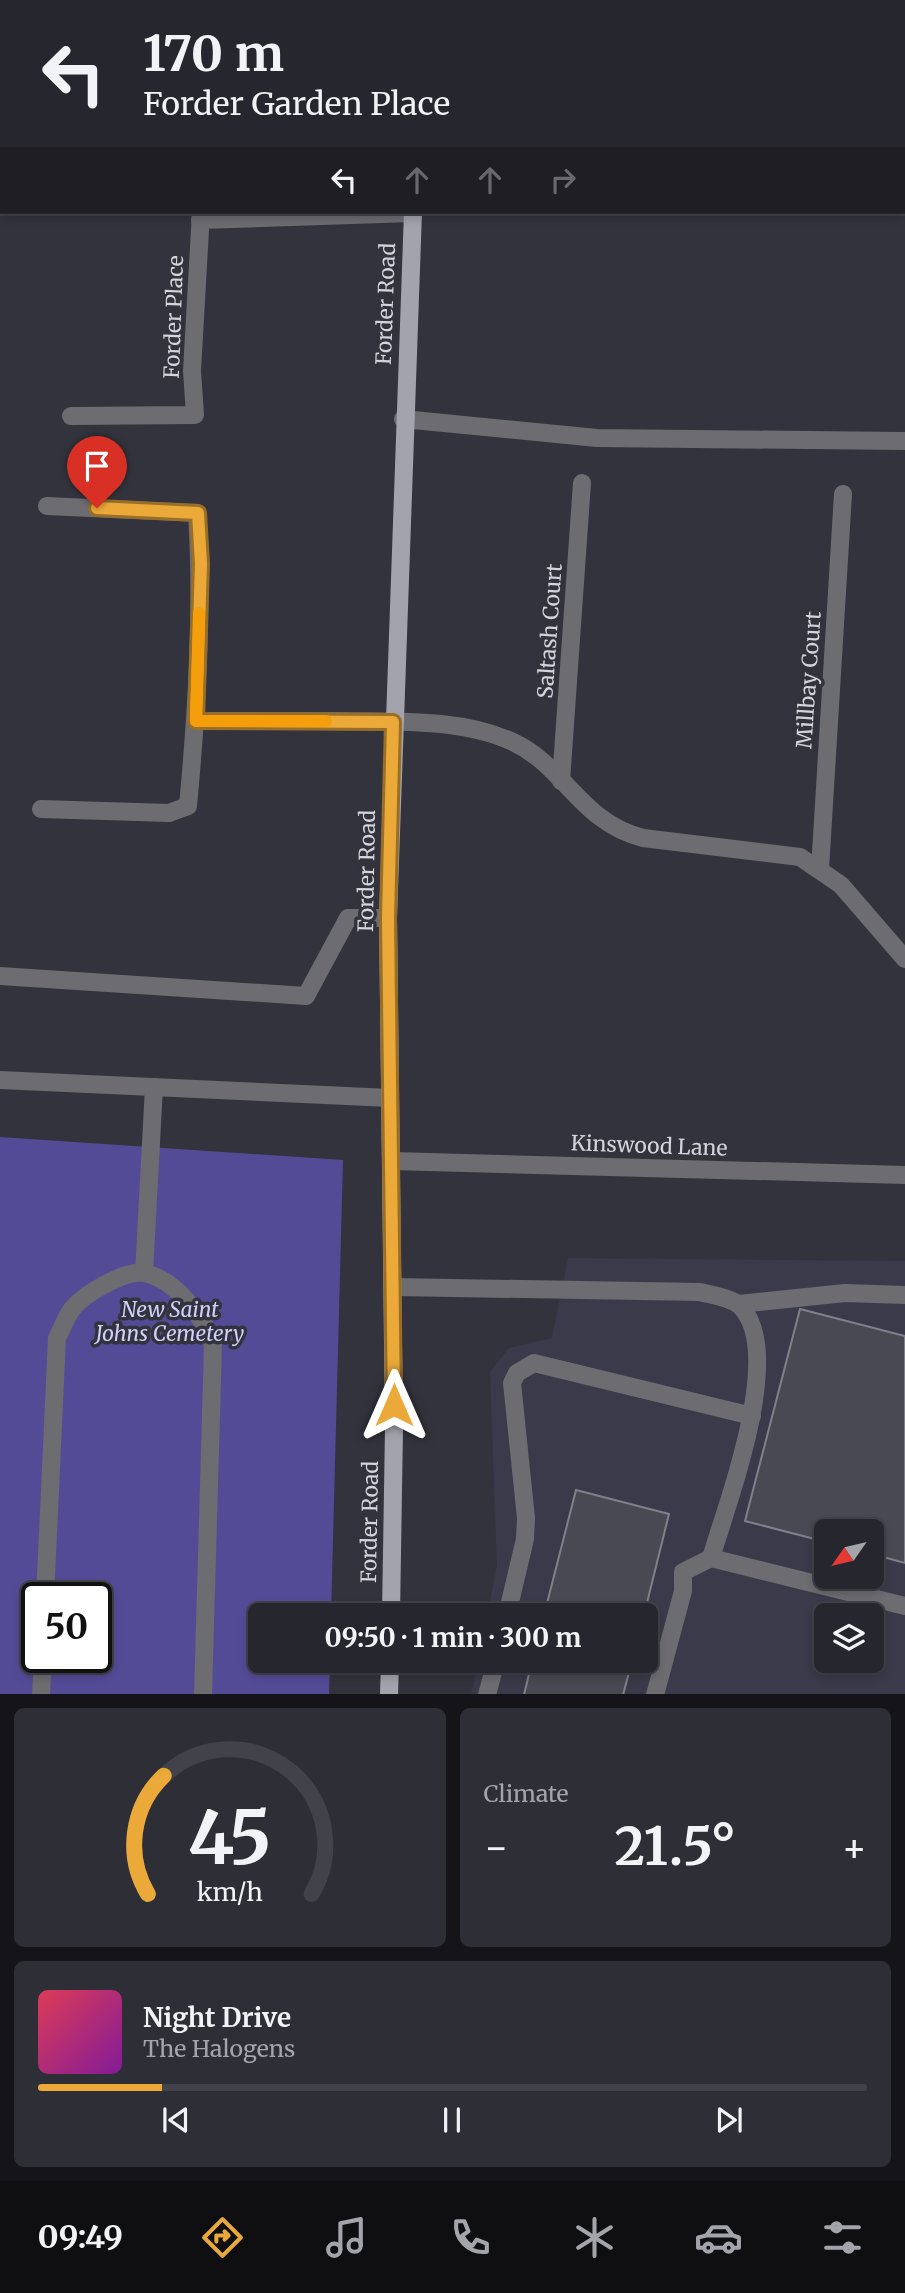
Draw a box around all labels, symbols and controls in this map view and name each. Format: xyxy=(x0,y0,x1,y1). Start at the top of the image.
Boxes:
text: 170 m xyxy=(143,23,284,84)
icon: left xyxy=(28,28,119,119)
text: Forder Garden Place xyxy=(143,84,450,124)
icon: left xyxy=(325,161,363,199)
icon: ahead xyxy=(398,161,436,199)
icon: ahead xyxy=(471,161,509,199)
icon: right xyxy=(544,161,582,199)
street label: Forder Road xyxy=(370,242,401,366)
street label: Forder Place xyxy=(158,255,189,379)
pin xyxy=(67,436,127,508)
icon: arrive xyxy=(78,447,116,485)
street label: Saltash Court xyxy=(531,563,568,699)
street label: Millbay Court xyxy=(790,610,827,750)
street label: Forder Road xyxy=(352,809,381,932)
street label: Kinswood Lane xyxy=(570,1129,728,1162)
park label: New Saint Johns Cemetery xyxy=(94,1296,244,1347)
position arrow xyxy=(357,1368,431,1442)
street label: Forder Road xyxy=(355,1460,384,1583)
north arrow xyxy=(814,1519,884,1589)
map controls xyxy=(814,1519,884,1673)
speed limit sign: 50 xyxy=(21,1582,112,1673)
button: layers xyxy=(814,1603,884,1673)
text: 09:50 · 1 min · 300 m xyxy=(325,1621,581,1654)
text: Climate xyxy=(484,1779,569,1808)
text: 45 xyxy=(188,1792,272,1884)
text: 21.5° xyxy=(615,1814,736,1879)
text: − xyxy=(484,1824,509,1871)
text: + xyxy=(842,1824,867,1871)
text: km/h xyxy=(197,1875,263,1907)
text: Night Drive xyxy=(143,2001,291,2034)
text: The Halogens xyxy=(143,2034,295,2063)
icon: previous xyxy=(157,2101,195,2139)
icon: pause xyxy=(433,2101,471,2139)
icon: next xyxy=(710,2101,748,2139)
icon: directions xyxy=(198,2213,247,2262)
icon: music xyxy=(322,2213,371,2262)
icon: phone xyxy=(446,2213,495,2262)
icon: climate xyxy=(570,2213,619,2262)
icon: car xyxy=(694,2213,743,2262)
icon: filters xyxy=(818,2213,867,2262)
text: 09:49 xyxy=(38,2217,123,2257)

